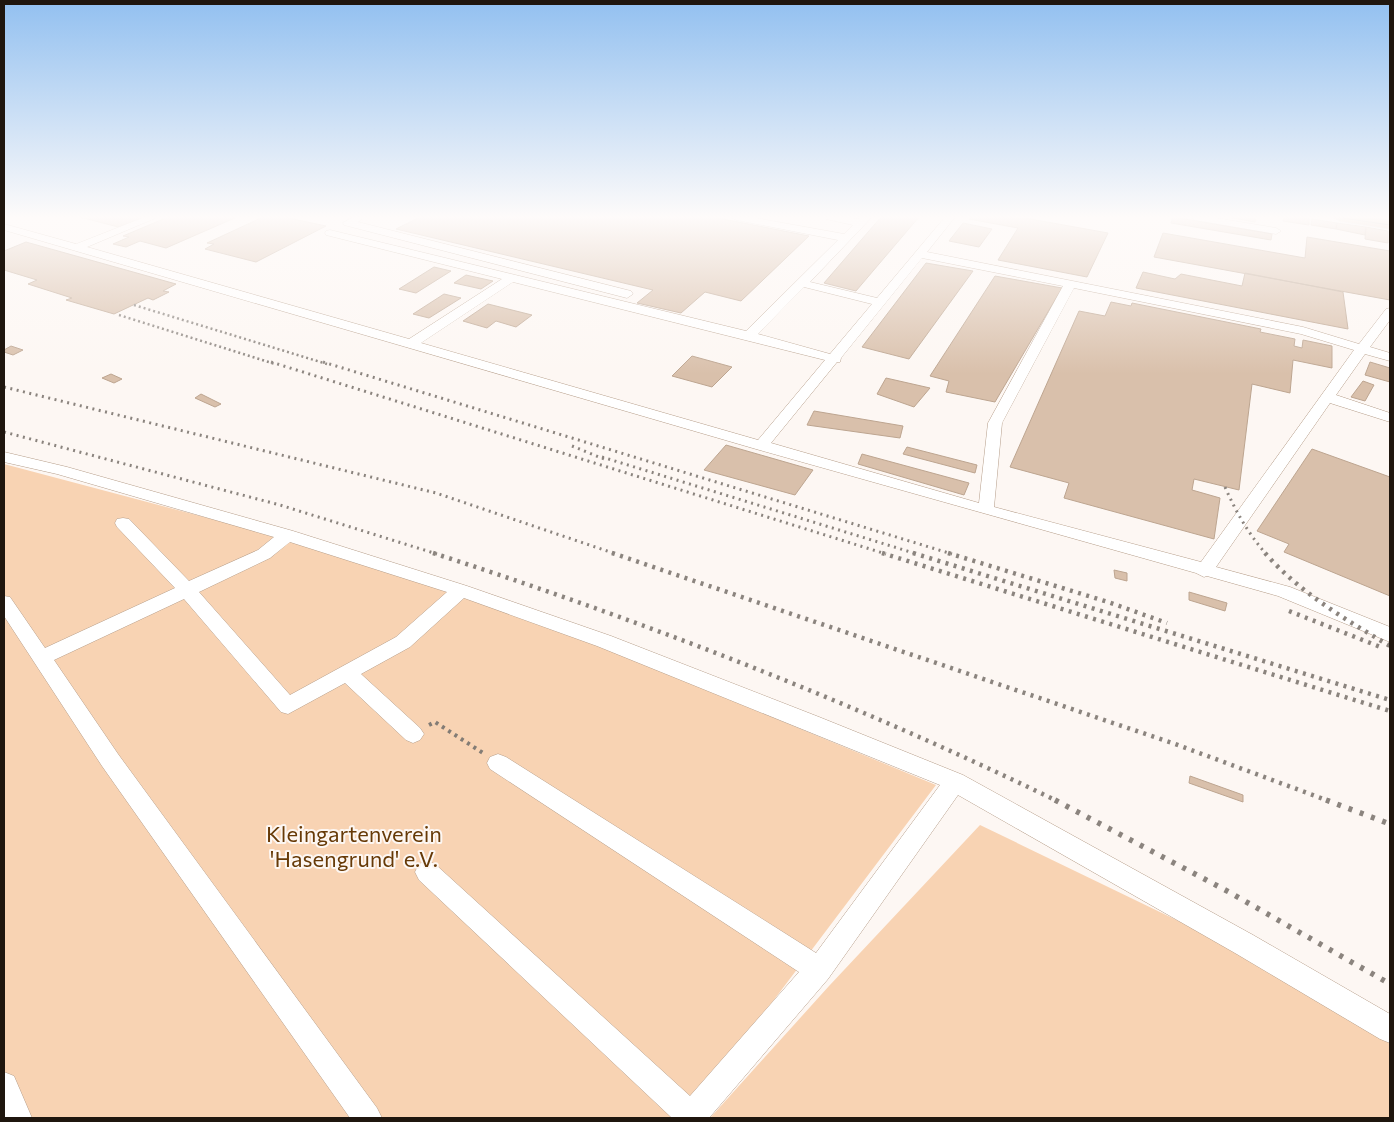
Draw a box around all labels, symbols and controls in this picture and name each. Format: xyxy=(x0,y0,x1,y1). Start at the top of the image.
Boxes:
park label: Kleingartenverein 'Hasengrund' e.V. xyxy=(266,820,442,872)

